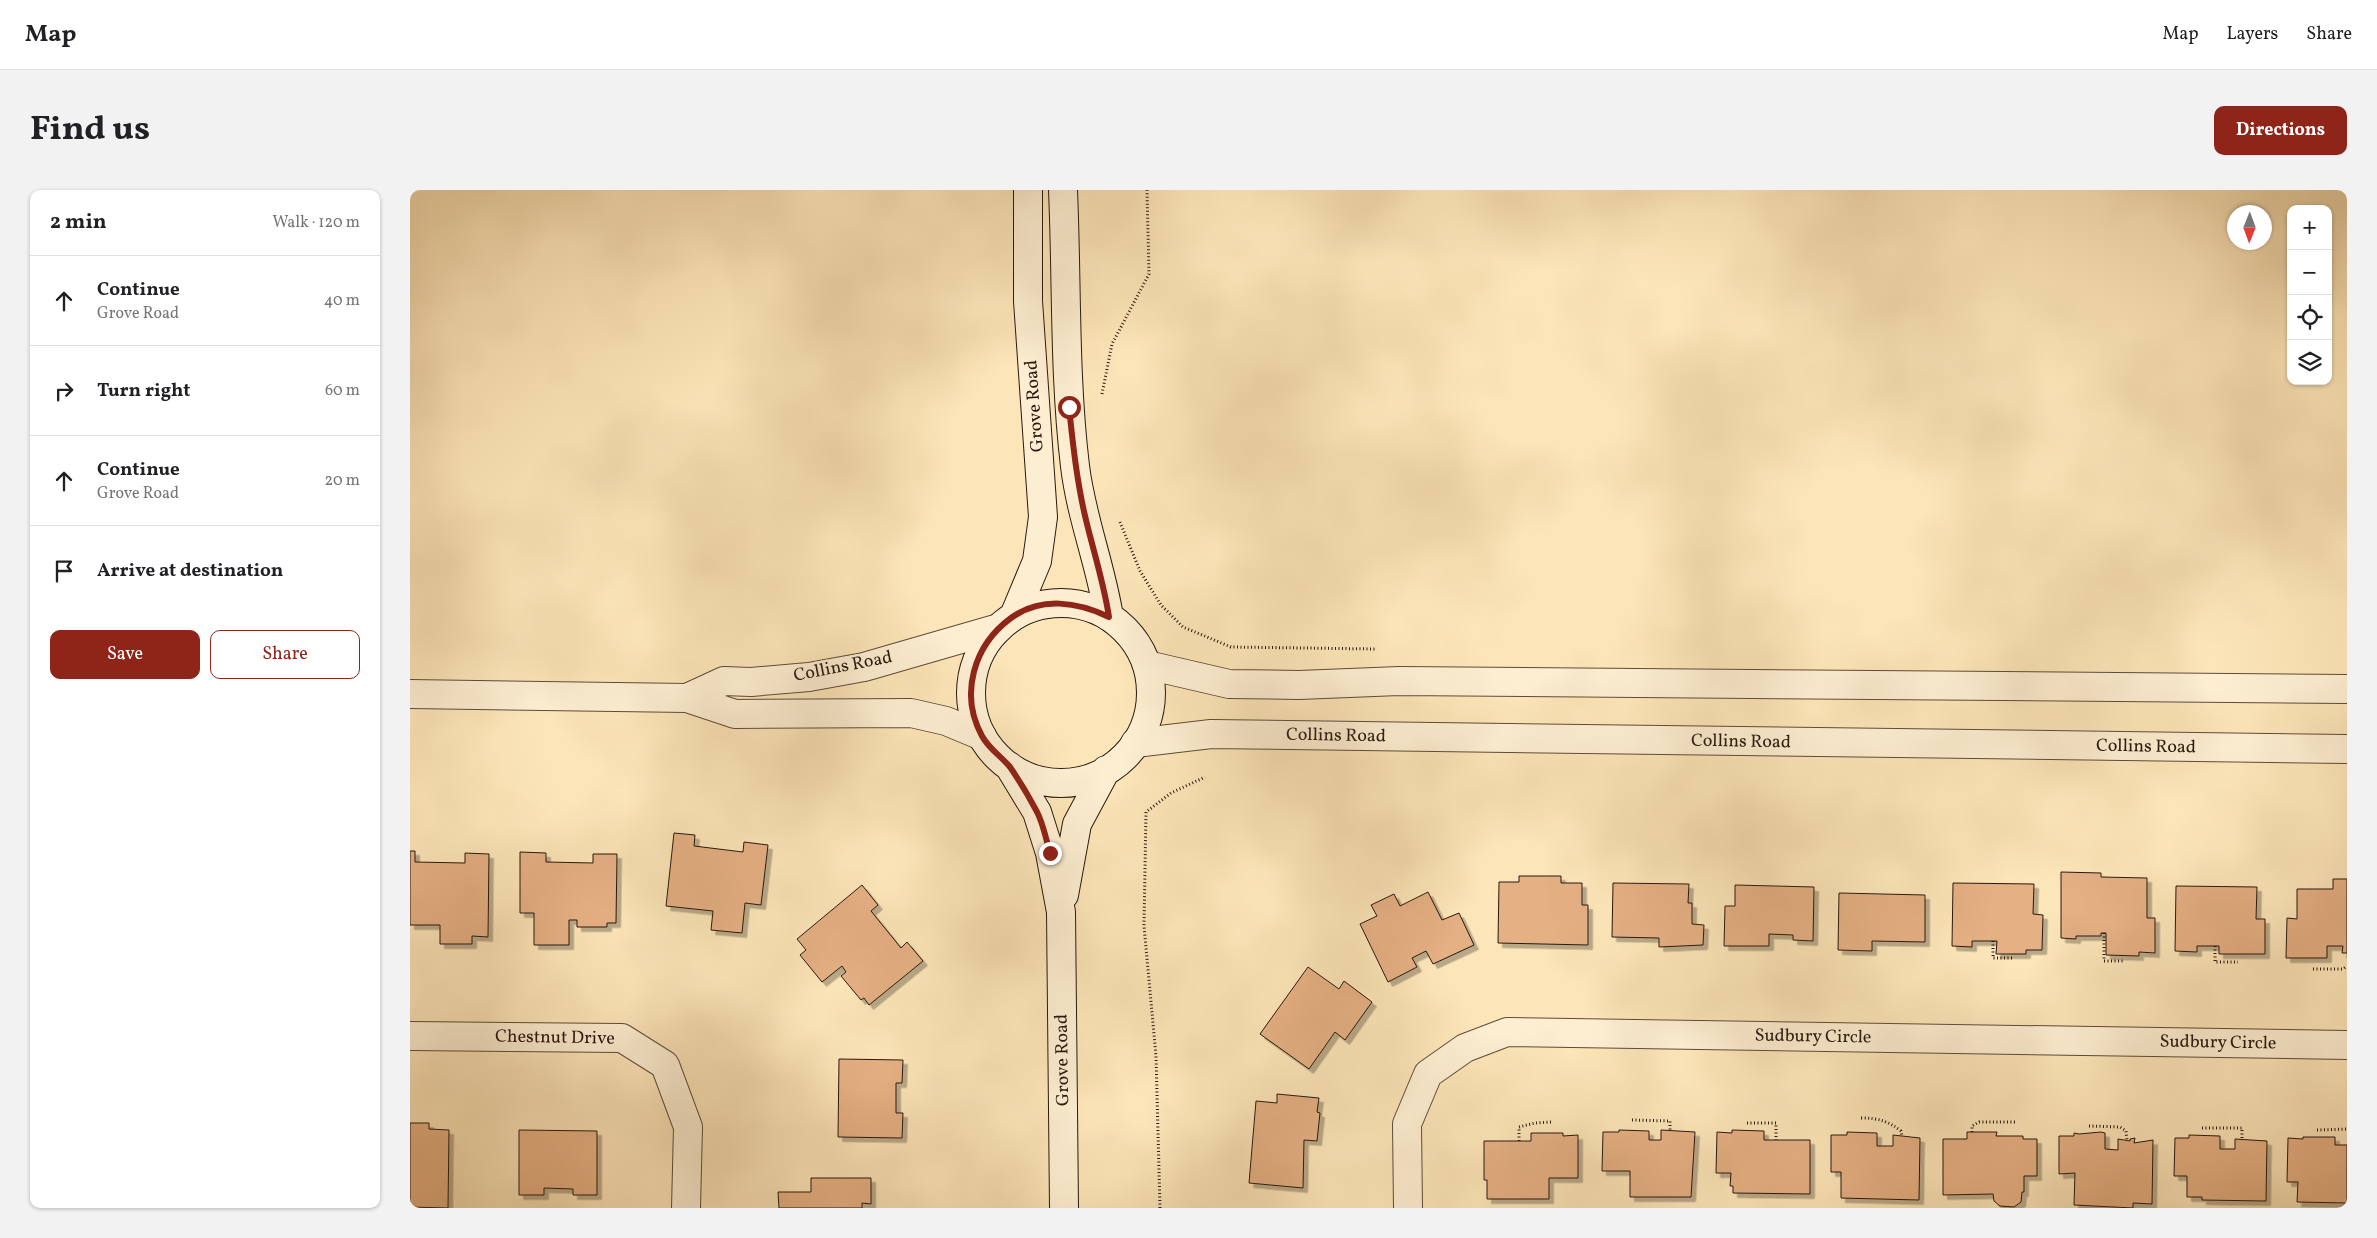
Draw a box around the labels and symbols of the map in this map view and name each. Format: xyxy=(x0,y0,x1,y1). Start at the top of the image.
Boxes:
north arrow xyxy=(2227,205,2272,250)
street label: Grove Road xyxy=(1019,359,1051,453)
route start xyxy=(1058,396,1081,419)
street label: Collins Road xyxy=(792,645,894,689)
street label: Collins Road xyxy=(1286,723,1386,749)
street label: Collins Road xyxy=(1691,729,1791,755)
street label: Collins Road xyxy=(2096,734,2196,760)
route end xyxy=(1039,842,1062,865)
street label: Grove Road xyxy=(1050,1014,1076,1106)
street label: Sudbury Circle xyxy=(1754,1023,1872,1051)
street label: Chestnut Drive xyxy=(495,1024,615,1052)
street label: Sudbury Circle xyxy=(2159,1029,2277,1057)

